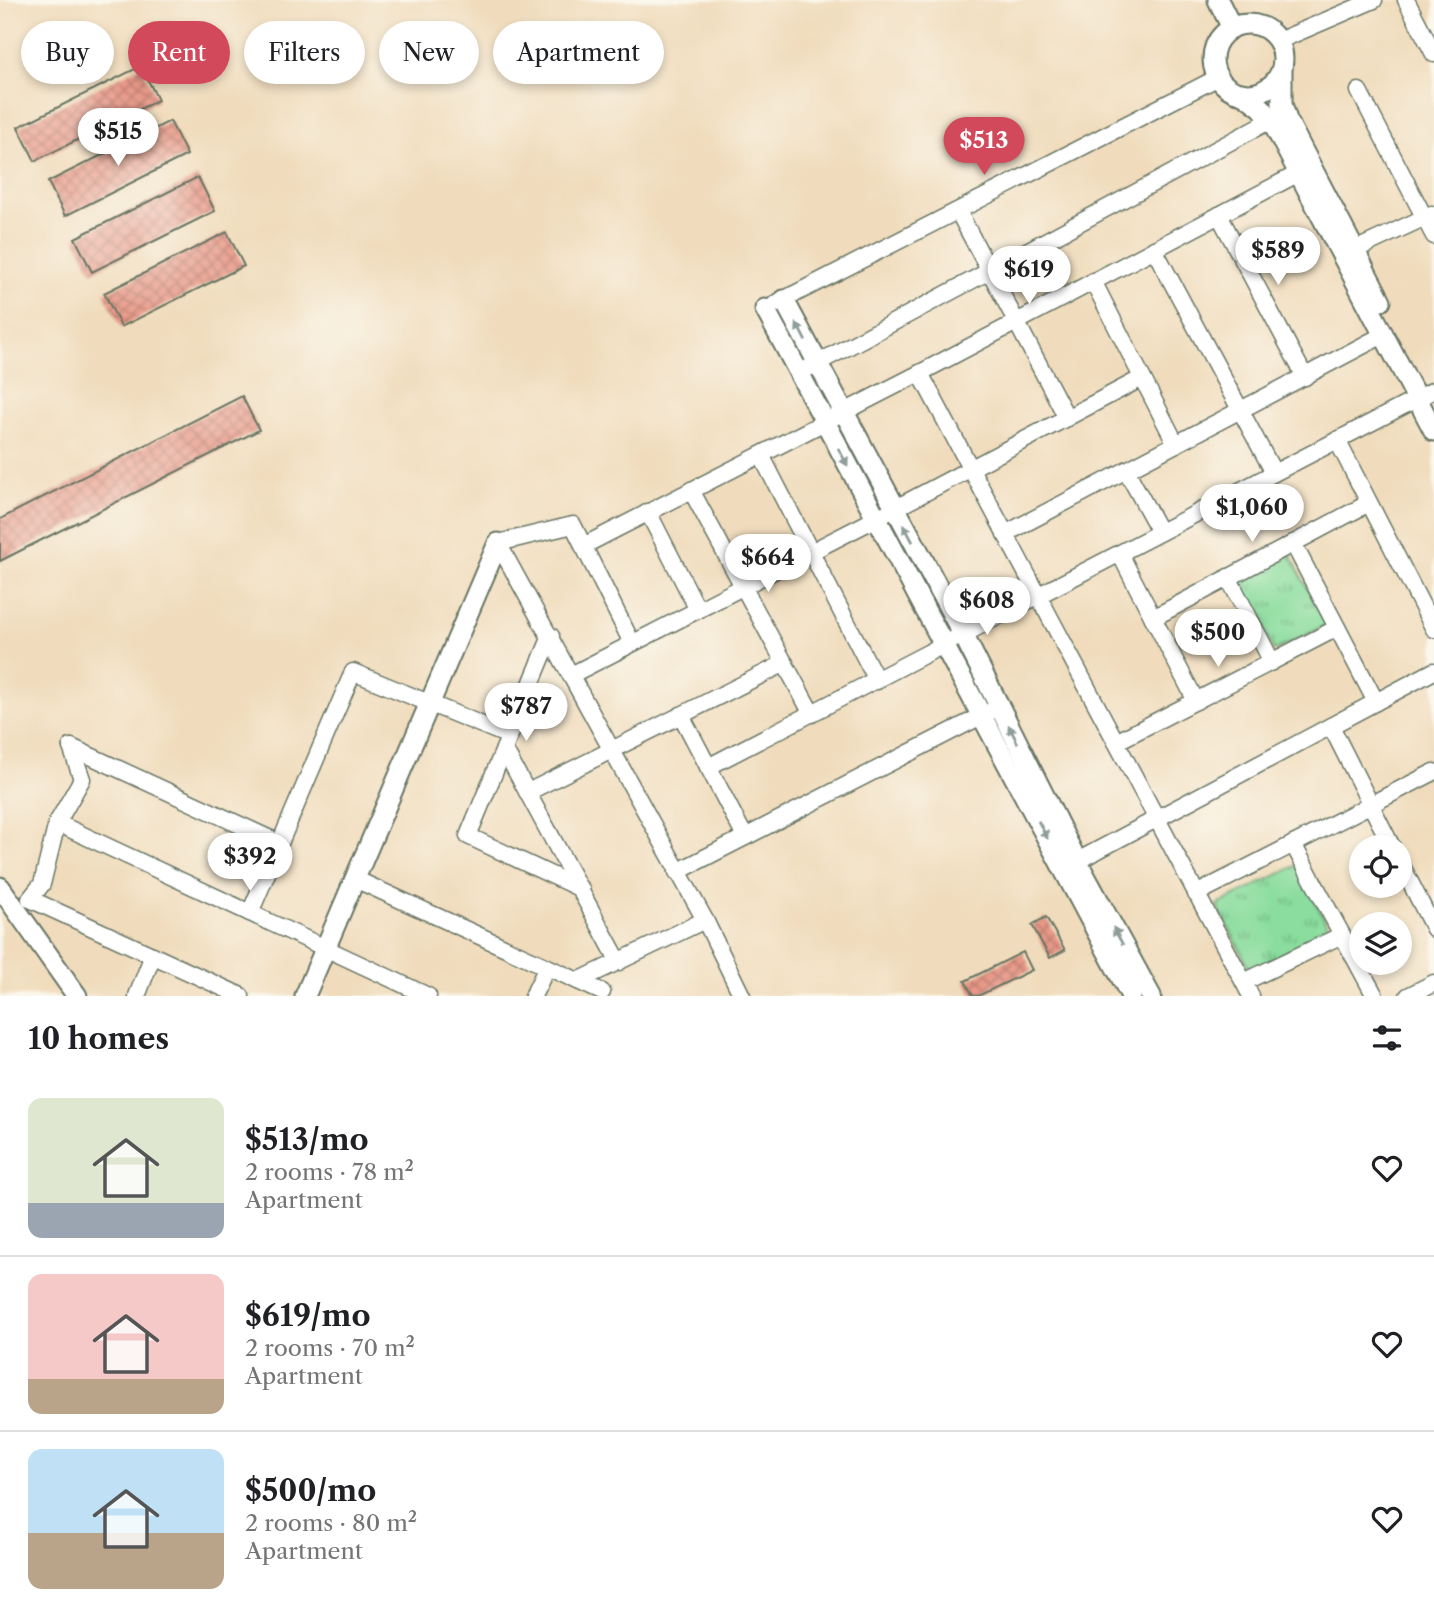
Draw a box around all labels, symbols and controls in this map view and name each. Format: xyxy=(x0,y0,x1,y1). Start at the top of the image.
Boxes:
chip: Buy xyxy=(21,21,114,84)
chip: Rent xyxy=(128,21,230,84)
chip: Filters xyxy=(244,21,365,84)
chip: New xyxy=(379,21,479,84)
chip: Apartment xyxy=(493,21,664,84)
pin: $515 xyxy=(77,108,159,168)
text: $515 xyxy=(94,117,142,145)
pin: $513 xyxy=(943,118,1025,177)
text: $513 xyxy=(960,126,1008,154)
pin: $589 xyxy=(1237,228,1319,287)
text: $589 xyxy=(1251,236,1305,264)
pin: $619 xyxy=(988,246,1070,306)
text: $619 xyxy=(1004,255,1054,283)
one-way arrow xyxy=(795,322,806,342)
one-way arrow xyxy=(836,447,848,467)
pin: $1,060 xyxy=(1195,484,1309,544)
text: $1,060 xyxy=(1216,493,1288,521)
one-way arrow xyxy=(902,523,913,543)
pin: $664 xyxy=(727,534,809,594)
text: $664 xyxy=(741,543,795,571)
pin: $608 xyxy=(946,578,1028,637)
text: $608 xyxy=(959,586,1015,614)
pin: $500 xyxy=(1177,610,1259,669)
text: $500 xyxy=(1191,618,1245,646)
pin: $787 xyxy=(485,684,567,743)
text: $787 xyxy=(500,692,552,720)
one-way arrow xyxy=(1008,724,1019,744)
one-way arrow xyxy=(1037,820,1048,840)
pin: $392 xyxy=(209,834,291,893)
map controls xyxy=(1349,835,1412,975)
button: locate xyxy=(1349,835,1412,898)
text: $392 xyxy=(223,842,277,870)
button: layers xyxy=(1349,912,1412,975)
one-way arrow xyxy=(1112,926,1124,946)
icon: filters xyxy=(1368,1019,1406,1057)
text: 10 homes xyxy=(28,1020,169,1057)
text: $513/mo xyxy=(245,1121,369,1158)
icon: home xyxy=(84,1126,168,1210)
icon: heart xyxy=(1368,1149,1406,1187)
text: 2 rooms · 78 m² xyxy=(245,1158,414,1186)
text: Apartment xyxy=(245,1186,363,1214)
text: $619/mo xyxy=(245,1297,370,1334)
icon: home xyxy=(84,1302,168,1386)
icon: heart xyxy=(1368,1325,1406,1363)
text: 2 rooms · 70 m² xyxy=(245,1334,415,1362)
text: Apartment xyxy=(245,1362,363,1390)
text: $500/mo xyxy=(245,1472,376,1509)
icon: home xyxy=(84,1477,168,1561)
icon: heart xyxy=(1368,1500,1406,1538)
text: 2 rooms · 80 m² xyxy=(245,1509,417,1537)
text: Apartment xyxy=(245,1537,363,1565)

